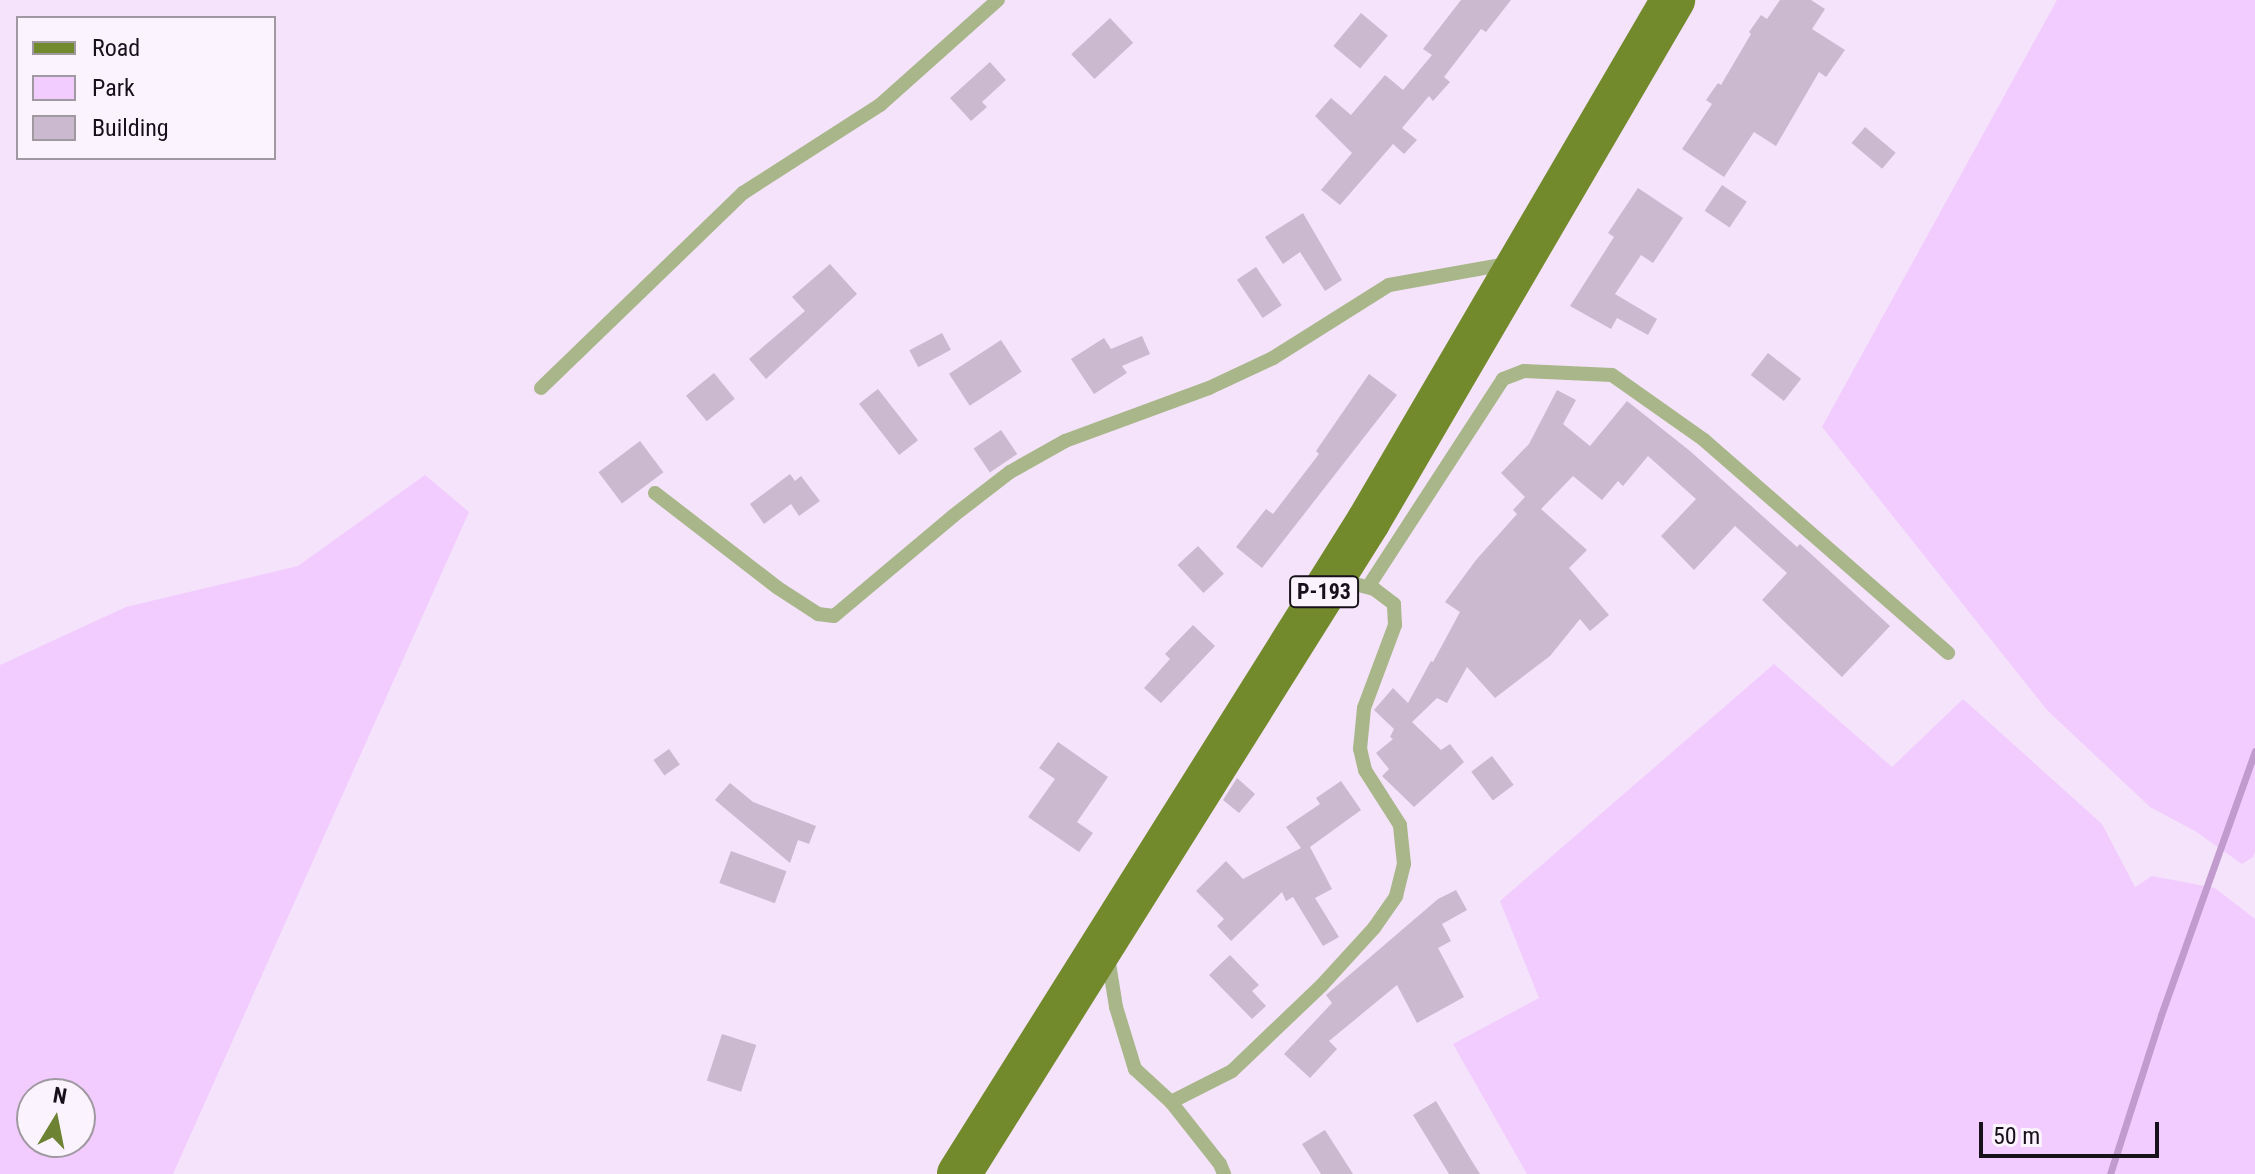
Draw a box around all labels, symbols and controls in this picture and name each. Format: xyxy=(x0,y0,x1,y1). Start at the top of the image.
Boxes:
legend xyxy=(16,16,276,160)
text: Road xyxy=(92,34,140,62)
text: Park xyxy=(92,74,135,102)
text: Building xyxy=(92,114,169,142)
road number: Р-193 xyxy=(1288,574,1360,610)
north arrow xyxy=(16,1078,96,1158)
text: N xyxy=(51,1082,69,1109)
scale bar xyxy=(1983,1106,2163,1156)
text: 50 m xyxy=(1993,1122,2040,1150)

